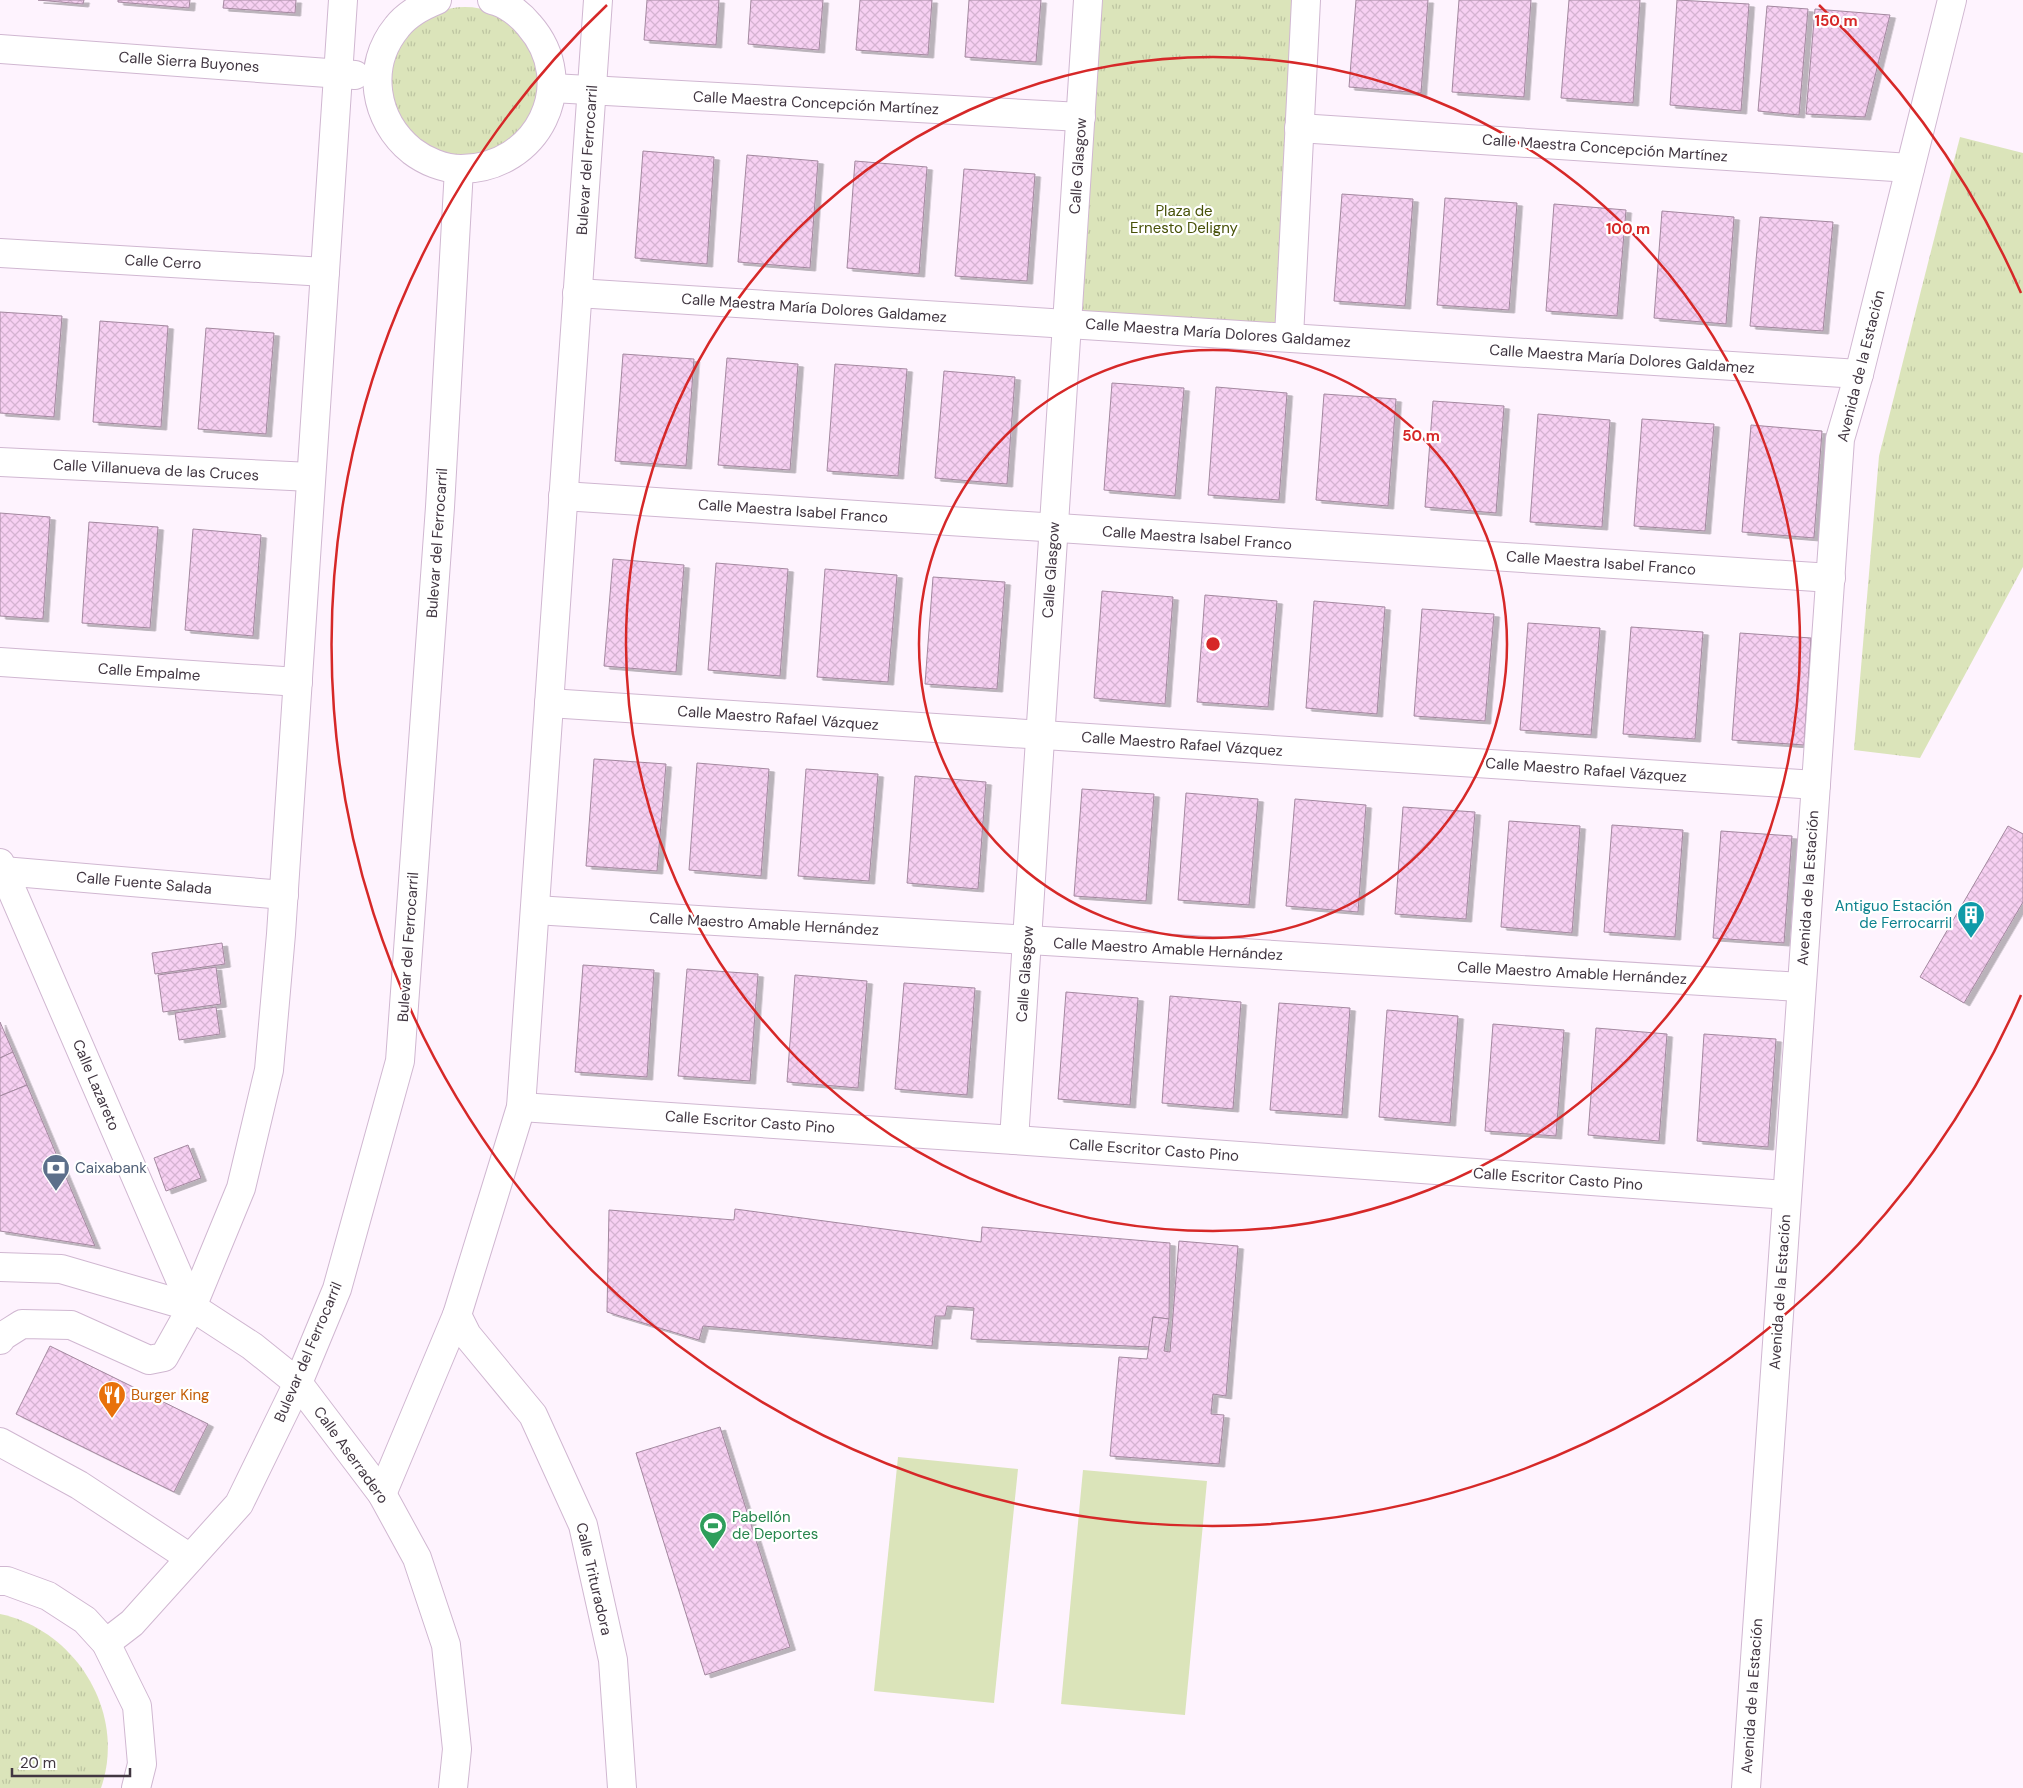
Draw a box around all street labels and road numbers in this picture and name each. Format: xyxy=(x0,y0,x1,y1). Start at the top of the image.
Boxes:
street label: Calle Sierra Buyones xyxy=(118,47,260,77)
street label: Bulevar del Ferrocarril xyxy=(572,84,602,236)
street label: Calle Maestra Concepción Martínez xyxy=(693,87,940,119)
street label: Calle Glasgow xyxy=(1065,117,1091,215)
street label: Calle Maestra Concepción Martínez xyxy=(1482,129,1729,167)
street label: Calle Cerro xyxy=(124,250,202,274)
street label: Avenida de la Estación xyxy=(1832,288,1890,444)
street label: Calle Maestra María Dolores Galdamez xyxy=(681,289,947,327)
street label: Calle Maestra María Dolores Galdamez xyxy=(1085,314,1351,352)
street label: Calle Maestra María Dolores Galdamez xyxy=(1489,340,1755,378)
street label: Calle Villanueva de las Cruces xyxy=(53,455,259,485)
street label: Bulevar del Ferrocarril xyxy=(422,467,452,619)
street label: Calle Maestra Isabel Franco xyxy=(697,494,889,528)
street label: Calle Glasgow xyxy=(1038,521,1064,619)
street label: Calle Maestra Isabel Franco xyxy=(1101,521,1293,555)
street label: Calle Maestra Isabel Franco xyxy=(1505,546,1697,580)
street label: Calle Empalme xyxy=(97,658,201,686)
street label: Calle Maestro Rafael Vázquez xyxy=(677,701,880,735)
street label: Calle Maestro Rafael Vázquez xyxy=(1081,727,1284,761)
street label: Calle Maestro Rafael Vázquez xyxy=(1485,753,1688,787)
street label: Avenida de la Estación xyxy=(1793,810,1823,966)
street label: Calle Fuente Salada xyxy=(75,867,213,899)
street label: Bulevar del Ferrocarril xyxy=(393,871,423,1023)
street label: Calle Maestro Amable Hernández xyxy=(649,908,879,940)
street label: Calle Glasgow xyxy=(1012,925,1038,1023)
street label: Calle Maestro Amable Hernández xyxy=(1053,933,1283,965)
street label: Calle Maestro Amable Hernández xyxy=(1457,957,1687,989)
street label: Calle Lazareto xyxy=(68,1036,124,1134)
street label: Calle Escritor Casto Pino xyxy=(664,1106,836,1138)
street label: Calle Escritor Casto Pino xyxy=(1068,1134,1240,1166)
street label: Calle Escritor Casto Pino xyxy=(1472,1163,1644,1195)
street label: Avenida de la Estación xyxy=(1765,1214,1795,1370)
street label: Bulevar del Ferrocarril xyxy=(269,1279,347,1425)
street label: Calle Aserradero xyxy=(309,1402,393,1508)
street label: Calle Trituradora xyxy=(571,1521,617,1637)
street label: Avenida de la Estación xyxy=(1737,1618,1767,1774)

